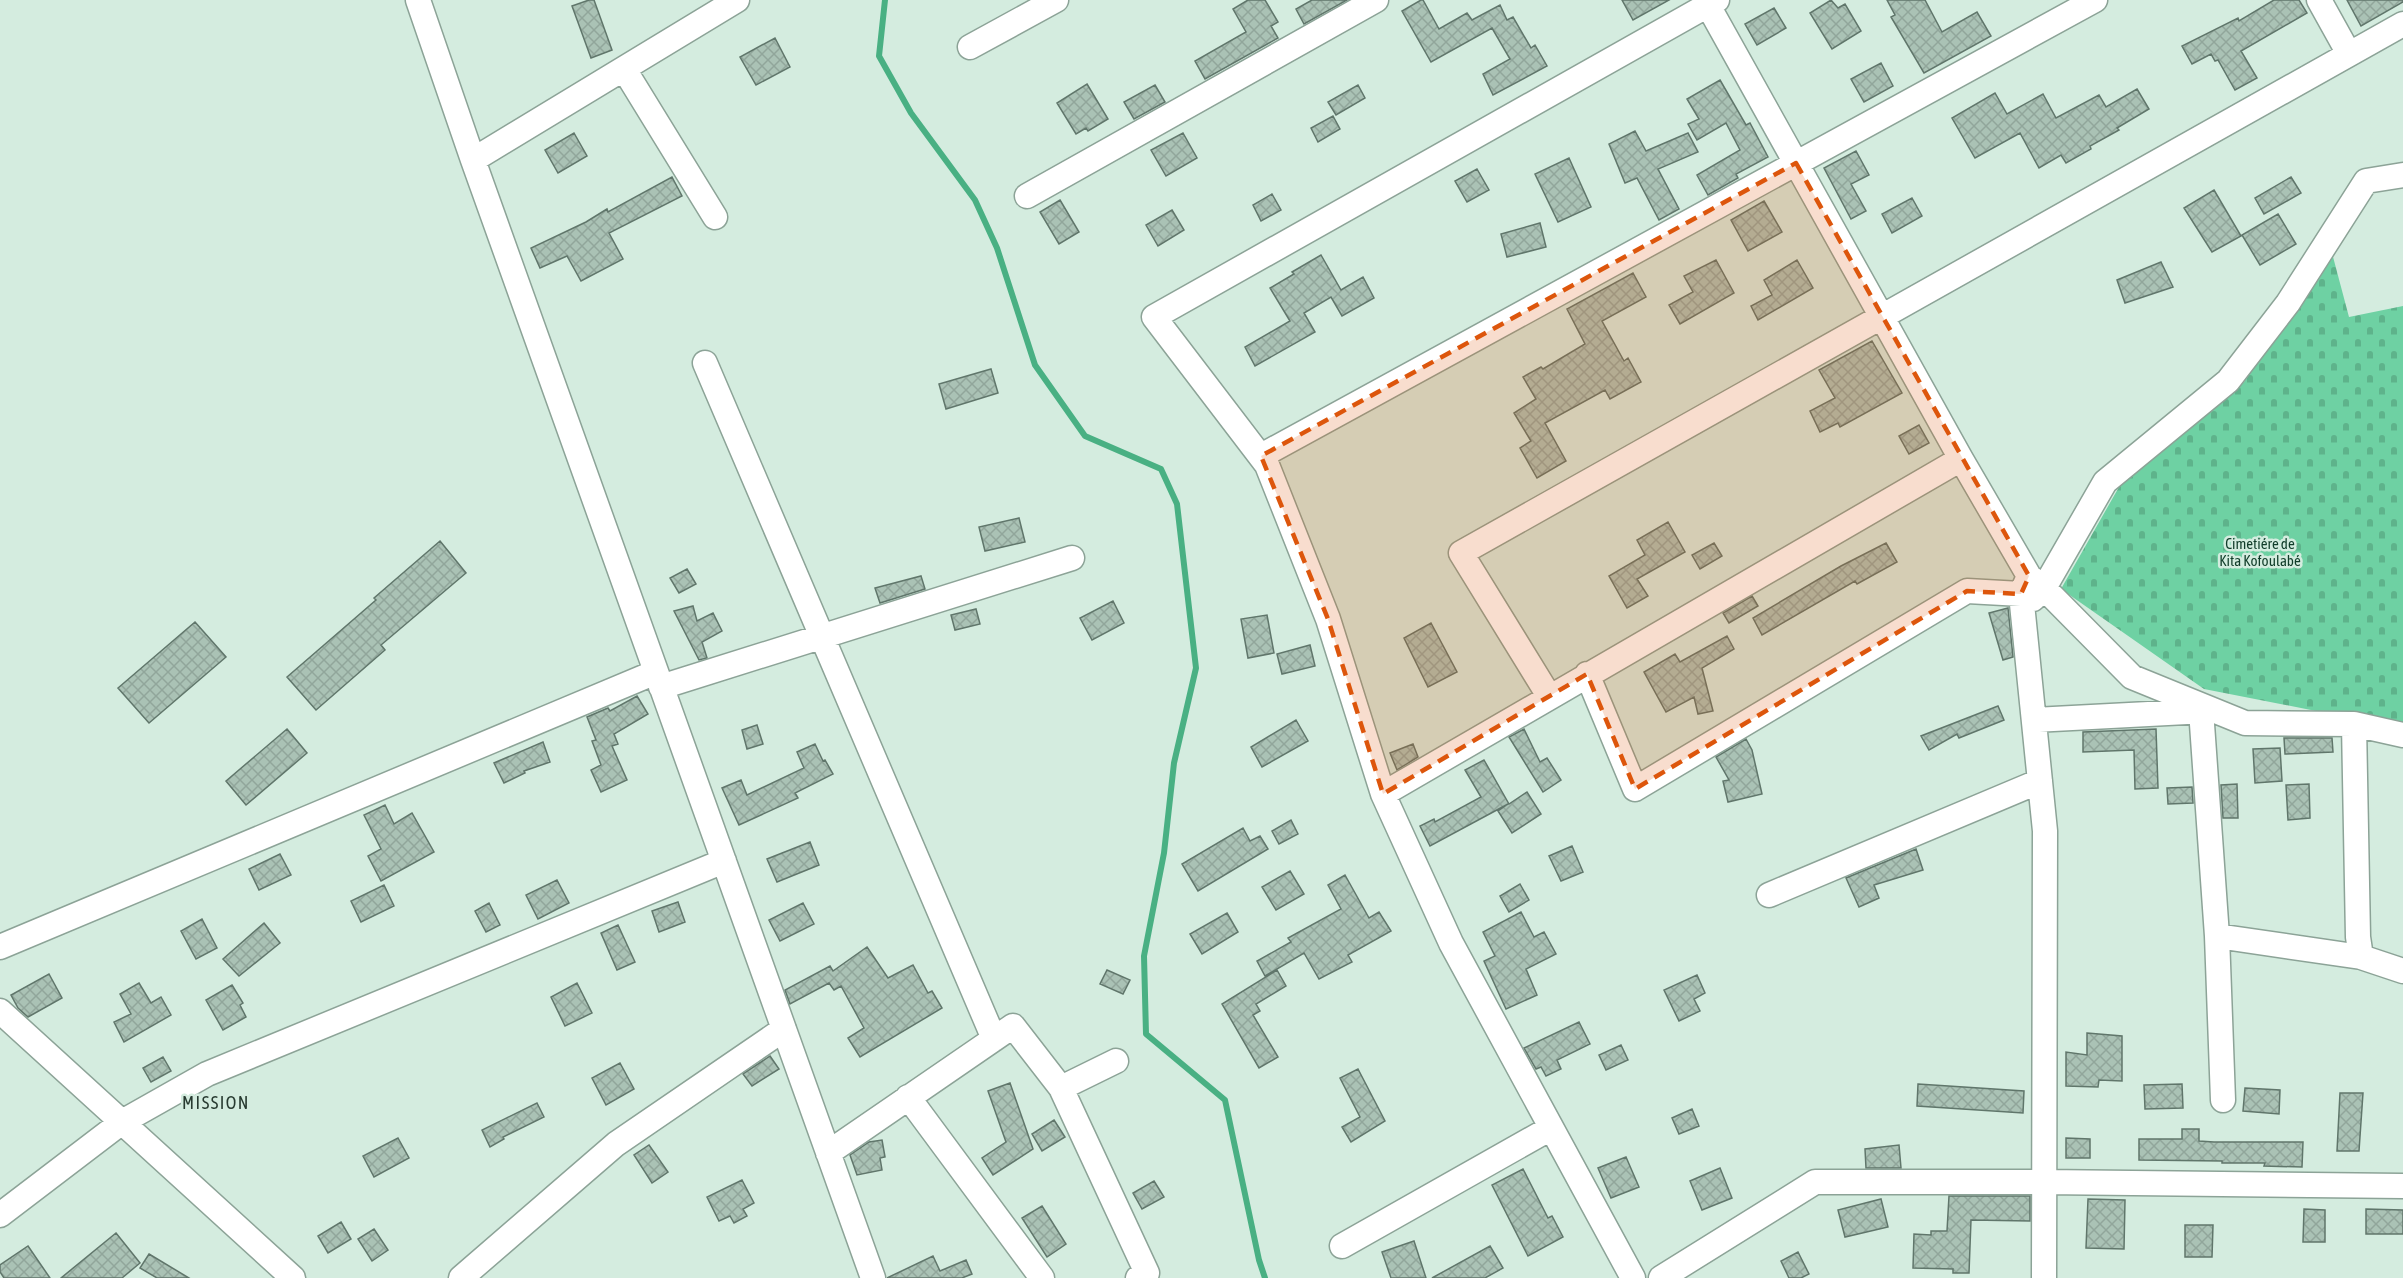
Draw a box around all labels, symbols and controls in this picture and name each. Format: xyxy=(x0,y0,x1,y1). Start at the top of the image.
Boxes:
park label: Cimetiére de Kita Kofoulabé xyxy=(2219,535,2301,569)
district label: MISSION xyxy=(182,1092,250,1113)

